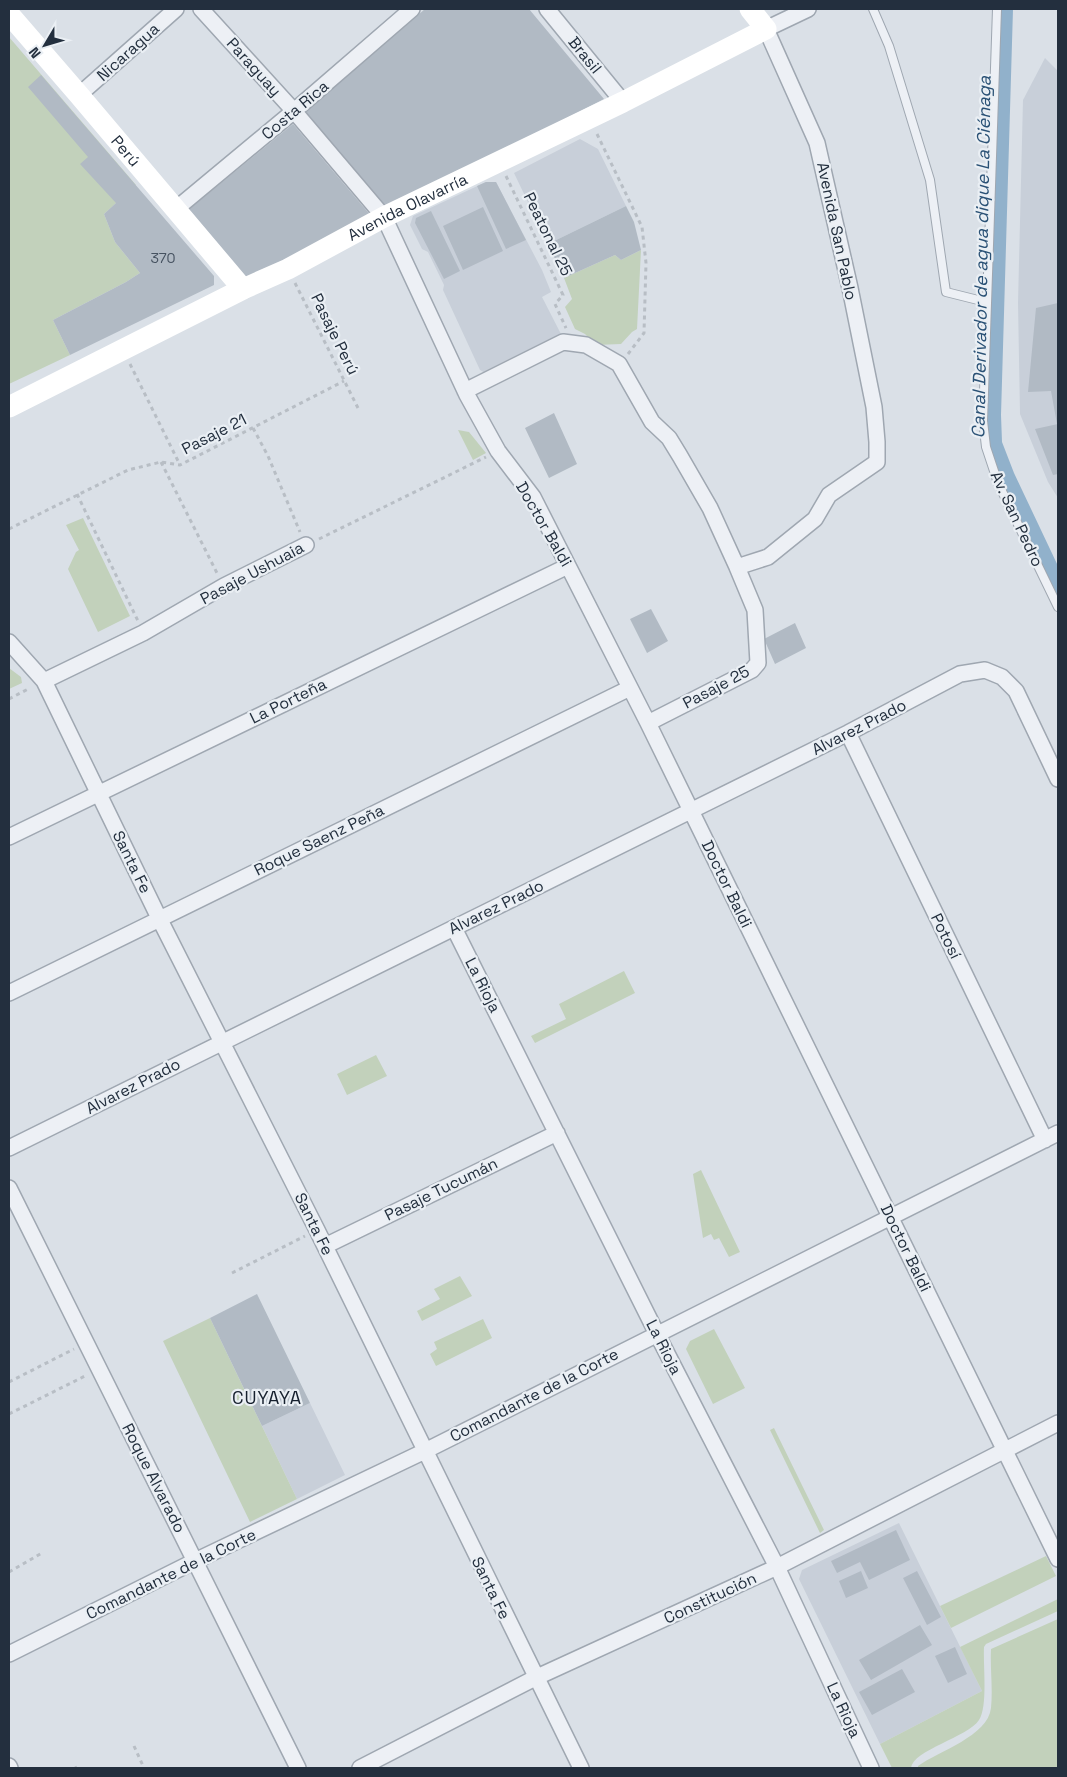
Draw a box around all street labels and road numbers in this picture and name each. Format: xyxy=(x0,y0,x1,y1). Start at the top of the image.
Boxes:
street label: Nicaragua xyxy=(92,18,164,86)
street label: Brasil xyxy=(564,32,606,78)
street label: Paraguay xyxy=(222,33,286,101)
street label: Costa Rica xyxy=(257,76,333,144)
street label: Perú xyxy=(107,131,145,171)
street label: Avenida San Pablo xyxy=(812,160,862,302)
street label: Avenida Olavarría xyxy=(344,168,471,245)
street label: Peatonal 25 xyxy=(519,189,577,279)
street label: Pasaje Perú xyxy=(306,290,364,378)
street label: Pasaje 21 xyxy=(178,409,250,459)
street label: Av. San Pedro xyxy=(986,468,1048,570)
street label: Doctor Baldi xyxy=(511,478,577,570)
street label: Pasaje Ushuaia xyxy=(196,537,308,609)
street label: Pasaje 25 xyxy=(679,661,753,713)
street label: La Porteña xyxy=(246,673,330,729)
street label: Alvarez Prado xyxy=(808,694,910,760)
street label: Roque Saenz Peña xyxy=(251,799,387,881)
street label: Santa Fe xyxy=(108,827,156,897)
street label: Doctor Baldi xyxy=(697,837,757,931)
street label: Alvarez Prado xyxy=(445,875,547,939)
street label: Potosí xyxy=(926,910,966,962)
street label: La Rioja xyxy=(460,954,506,1016)
street label: Alvarez Prado xyxy=(82,1053,184,1119)
street label: Pasaje Tucumán xyxy=(381,1153,501,1225)
street label: Santa Fe xyxy=(290,1189,338,1259)
street label: Doctor Baldi xyxy=(876,1201,936,1295)
street label: La Rioja xyxy=(641,1316,687,1378)
street label: Comandante de la Corte xyxy=(446,1343,622,1447)
street label: Roque Alvarado xyxy=(117,1420,191,1536)
street label: Comandante de la Corte xyxy=(83,1524,259,1624)
street label: Santa Fe xyxy=(467,1553,515,1623)
street label: Constitución xyxy=(660,1567,760,1629)
street label: La Rioja xyxy=(822,1679,866,1741)

